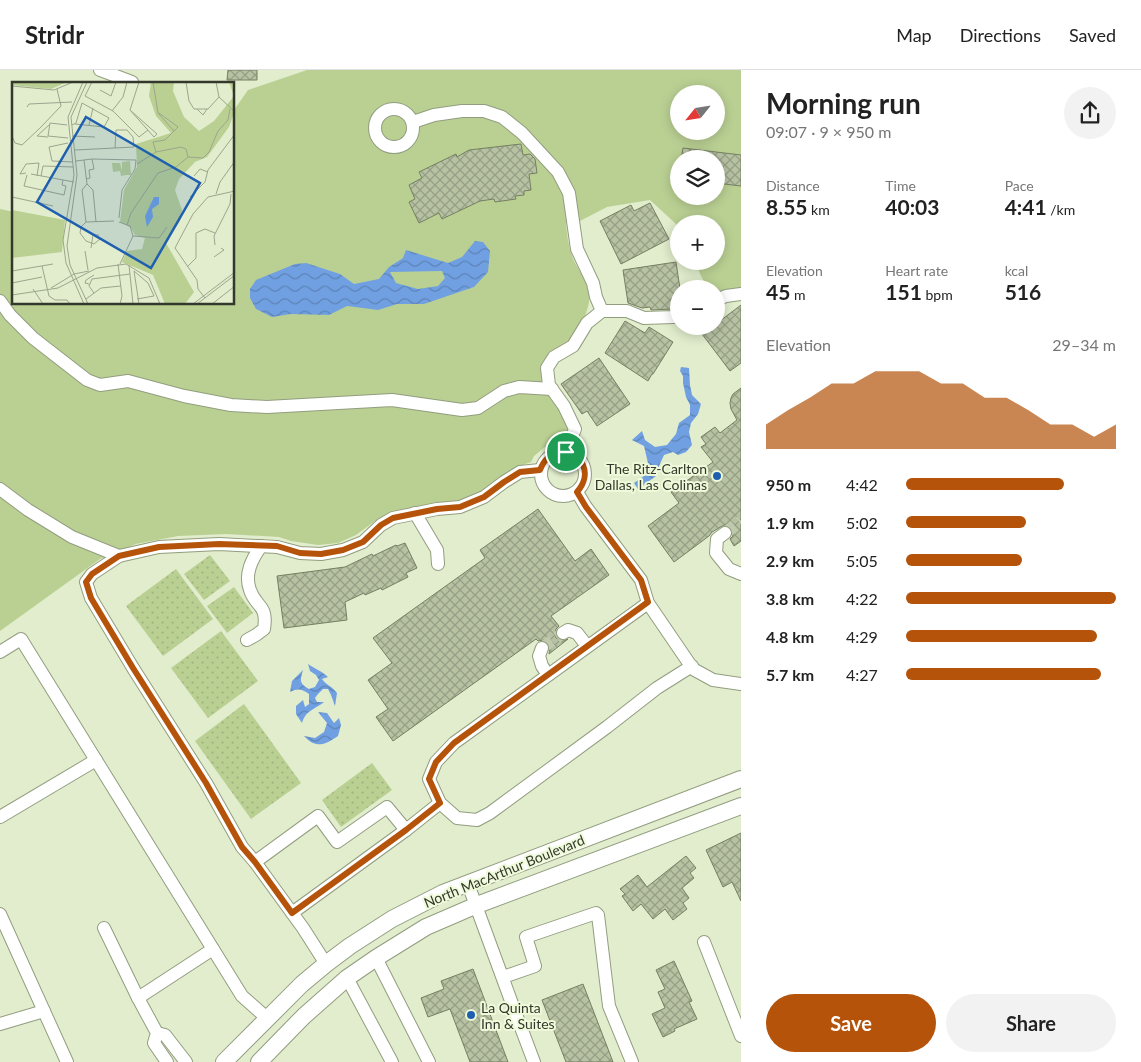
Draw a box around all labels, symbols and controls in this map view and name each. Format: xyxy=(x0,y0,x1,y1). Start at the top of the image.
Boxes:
text: Stridr xyxy=(25,20,84,49)
text: Map xyxy=(896,24,932,46)
text: Directions xyxy=(960,24,1041,46)
text: Saved xyxy=(1069,24,1116,46)
inset map xyxy=(12,82,235,305)
north arrow xyxy=(670,85,725,140)
map controls xyxy=(670,85,725,335)
text: Morning run xyxy=(766,86,921,120)
button: share xyxy=(1064,87,1116,139)
text: 09:07 · 9 × 950 m xyxy=(766,122,891,141)
button: layers xyxy=(670,150,725,205)
text: Distance xyxy=(766,177,820,194)
text: Time xyxy=(885,177,916,194)
text: Pace xyxy=(1005,177,1034,194)
text: 8.55 xyxy=(766,194,808,219)
text: 40:03 xyxy=(885,194,939,219)
text: 4:41 xyxy=(1005,194,1047,219)
text: km xyxy=(808,201,830,218)
text: /km xyxy=(1047,201,1075,218)
button: + xyxy=(670,215,725,270)
text: Elevation xyxy=(766,262,823,279)
text: Heart rate xyxy=(885,262,948,279)
text: kcal xyxy=(1005,262,1028,279)
text: 45 xyxy=(766,279,790,304)
text: 151 xyxy=(885,279,922,304)
text: 516 xyxy=(1005,279,1041,304)
button: − xyxy=(670,280,725,335)
text: m xyxy=(790,286,805,303)
text: bpm xyxy=(922,286,953,303)
text: Elevation xyxy=(766,335,831,354)
text: 29–34 m xyxy=(1052,335,1116,354)
pin xyxy=(545,431,587,473)
icon: arrive xyxy=(552,438,580,466)
place label: The Ritz-Carlton Dallas, Las Colinas xyxy=(595,460,707,493)
marker: The Ritz-Carlton Dallas, Las Colinas xyxy=(711,470,723,482)
text: 950 m xyxy=(766,475,811,494)
text: 4:42 xyxy=(846,475,878,494)
text: 1.9 km xyxy=(766,513,814,532)
text: 5:02 xyxy=(846,513,878,532)
text: 2.9 km xyxy=(766,551,814,570)
text: 5:05 xyxy=(846,551,878,570)
text: 3.8 km xyxy=(766,589,814,608)
text: 4:22 xyxy=(846,589,878,608)
text: 4.8 km xyxy=(766,627,814,646)
text: 4:29 xyxy=(846,627,878,646)
text: 5.7 km xyxy=(766,665,814,684)
text: 4:27 xyxy=(846,665,878,684)
street label: North MacArthur Boulevard xyxy=(421,831,587,911)
button: Save xyxy=(766,994,936,1052)
button: Share xyxy=(946,994,1116,1052)
place label: La Quinta Inn & Suites xyxy=(481,999,555,1032)
marker: La Quinta Inn & Suites xyxy=(465,1009,477,1021)

